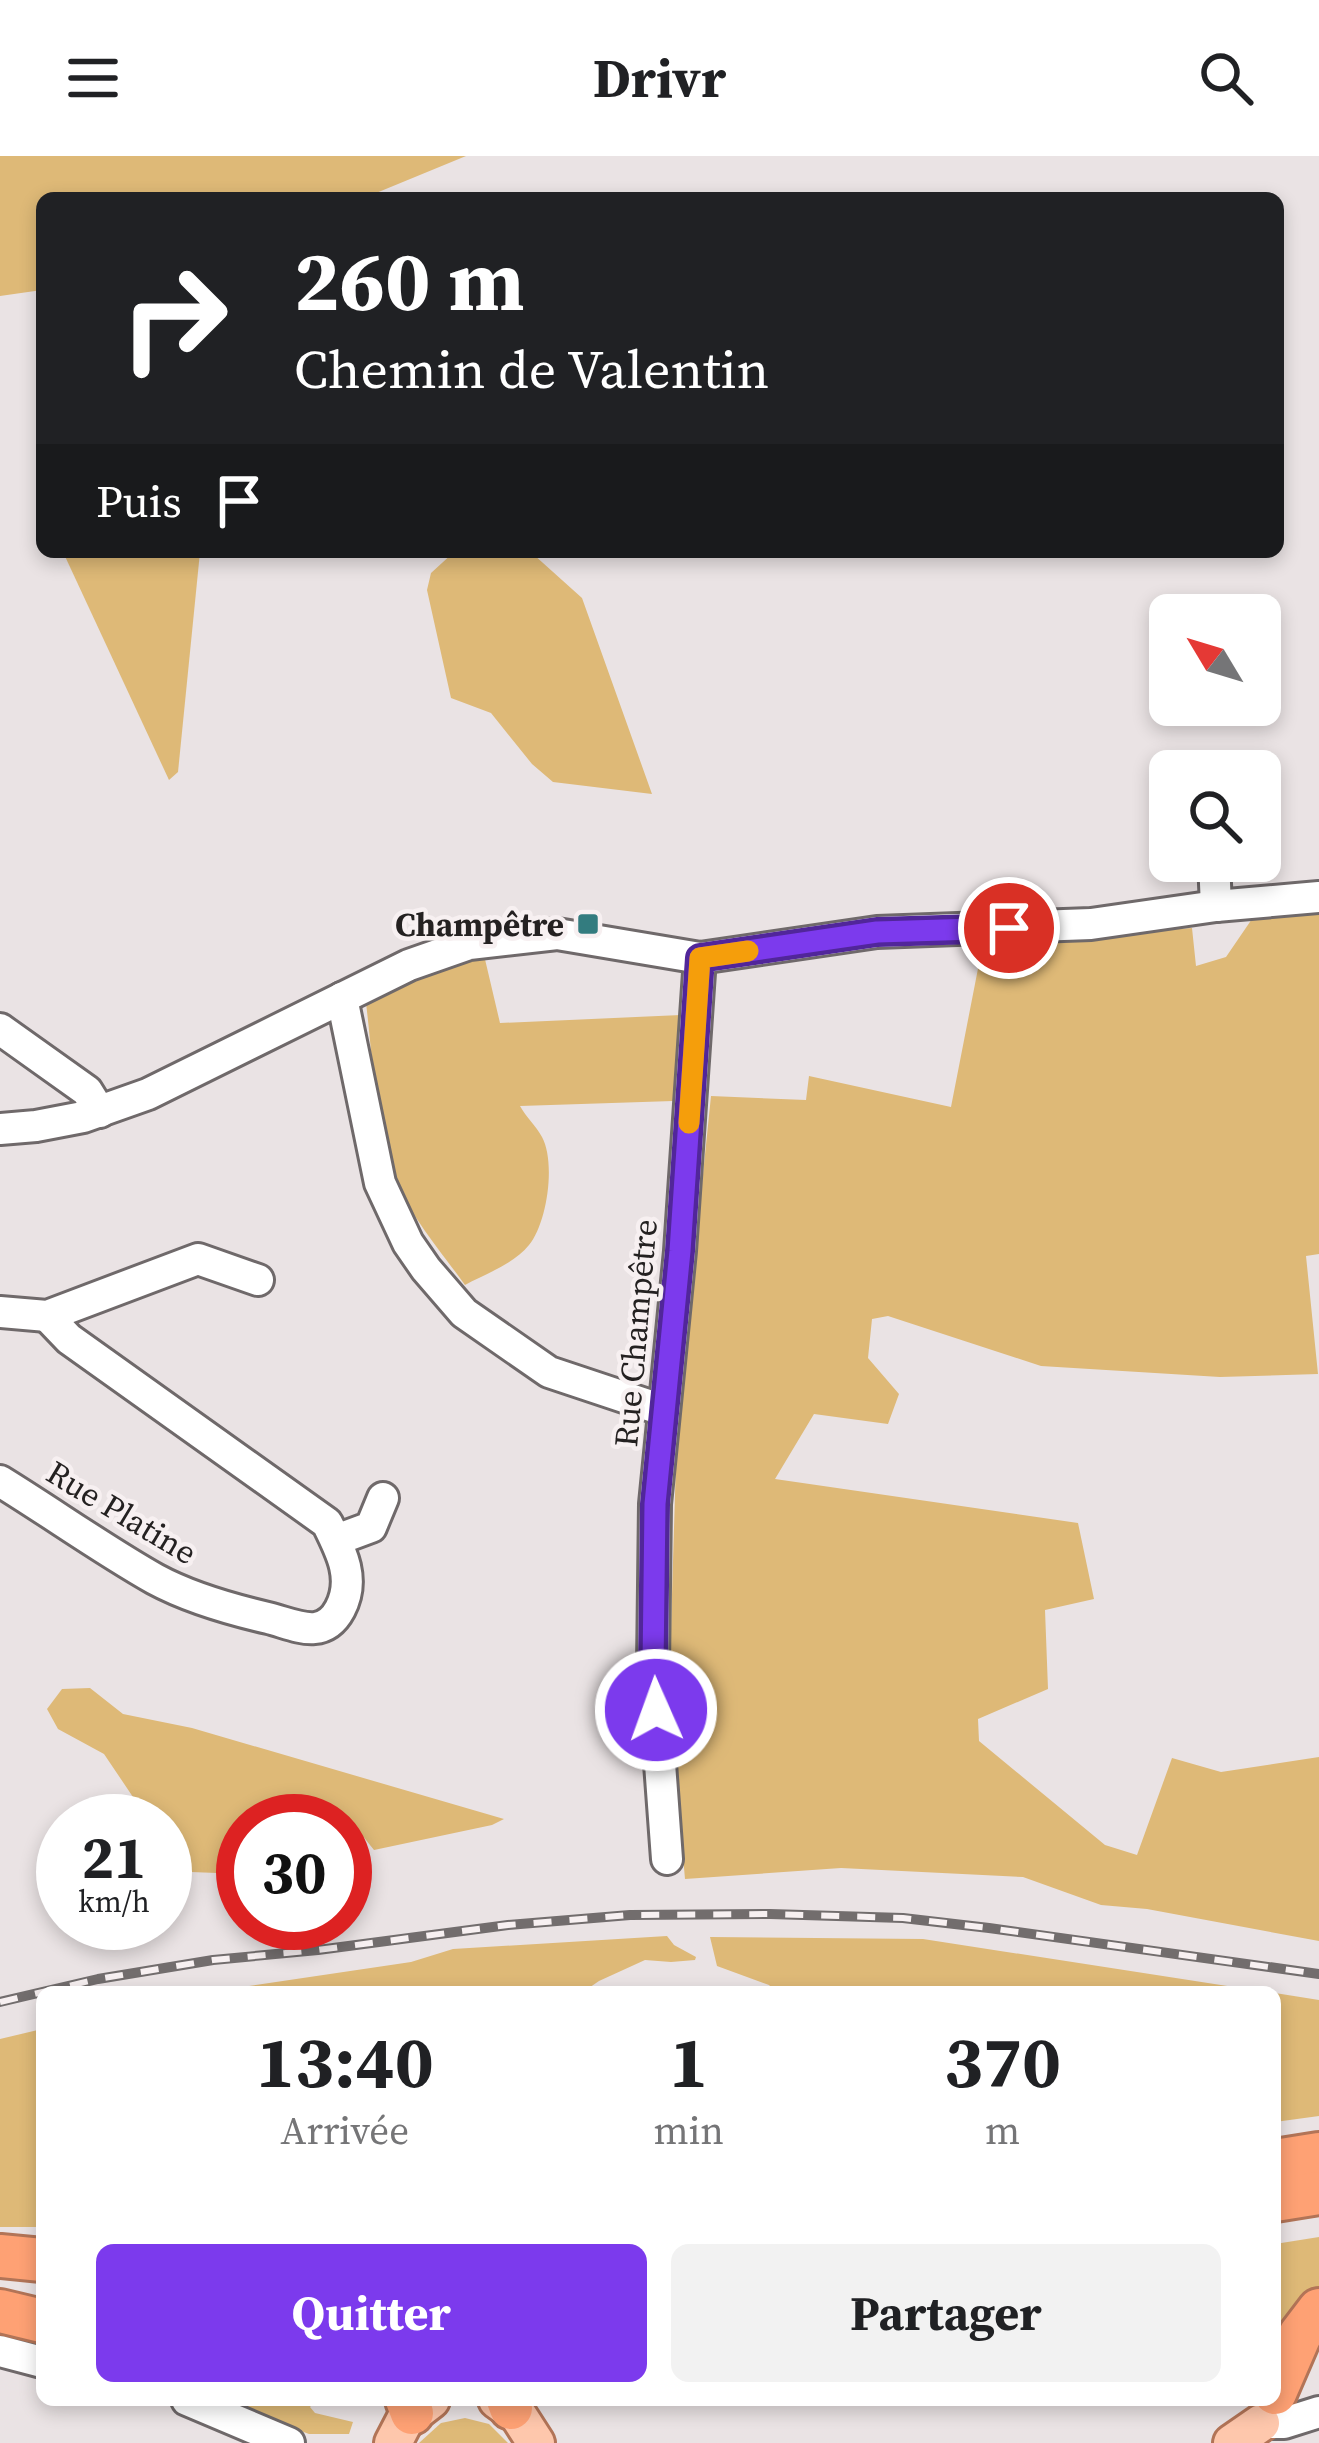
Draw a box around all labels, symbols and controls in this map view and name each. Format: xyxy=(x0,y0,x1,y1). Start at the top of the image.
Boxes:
text: Drivr xyxy=(593,41,726,115)
icon: menu xyxy=(60,45,126,111)
icon: search xyxy=(1193,45,1259,111)
text: 260 m xyxy=(294,223,525,338)
icon: right xyxy=(96,240,252,396)
text: Chemin de Valentin xyxy=(294,332,769,406)
icon: arrive xyxy=(206,468,272,534)
text: Puis xyxy=(96,470,182,532)
north arrow xyxy=(1149,594,1281,726)
map controls xyxy=(1149,594,1281,882)
button: search xyxy=(1149,750,1281,882)
pin xyxy=(958,877,1060,979)
icon: arrive xyxy=(976,895,1042,961)
place label: Champêtre xyxy=(395,902,564,947)
marker: Champêtre xyxy=(575,911,601,937)
street label: Rue Champêtre xyxy=(603,1217,668,1449)
street label: Rue Platine xyxy=(38,1450,205,1575)
position arrow xyxy=(593,1647,719,1773)
speed limit sign: 30 xyxy=(216,1794,372,1950)
text: 21 xyxy=(81,1816,147,1898)
text: km/h xyxy=(78,1881,150,1922)
text: 13:40 xyxy=(256,2012,434,2111)
text: 1 xyxy=(669,2012,708,2111)
text: 370 xyxy=(944,2012,1061,2111)
text: Arrivée xyxy=(280,2104,409,2157)
text: min xyxy=(654,2104,724,2157)
text: m xyxy=(985,2104,1020,2157)
button: Quitter xyxy=(96,2244,647,2382)
button: Partager xyxy=(671,2244,1221,2382)

